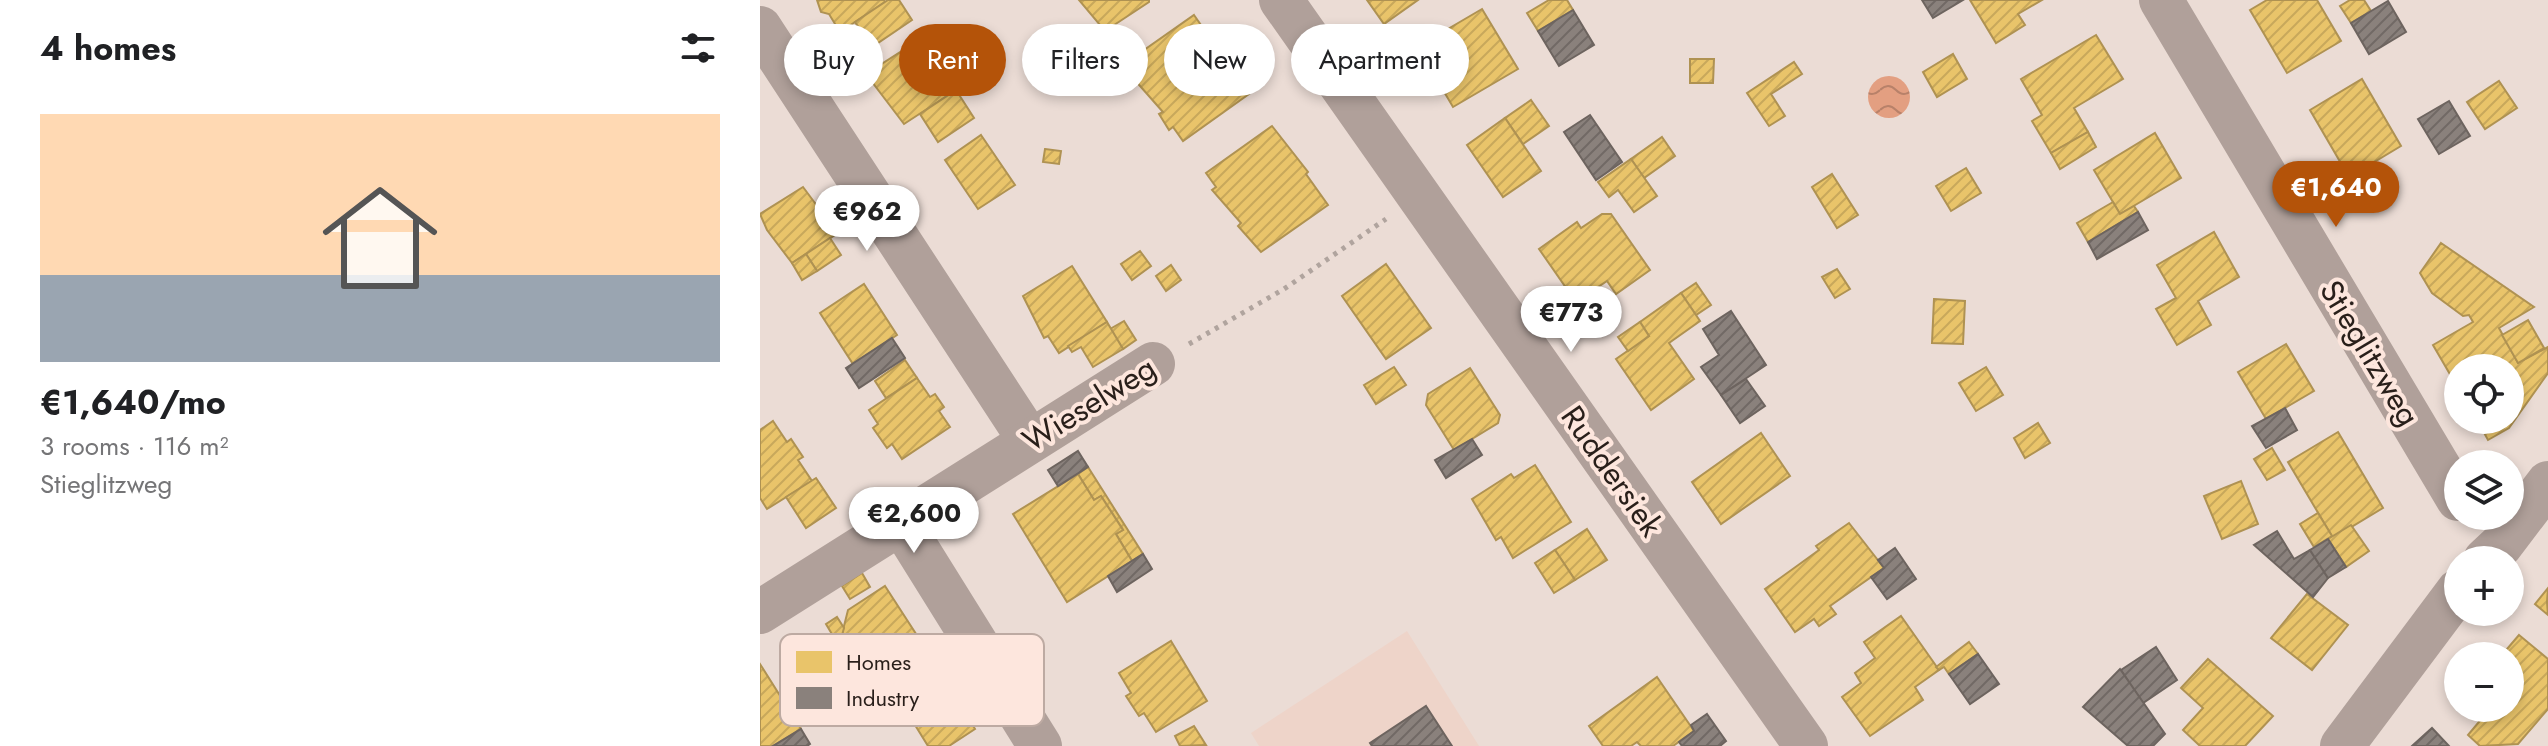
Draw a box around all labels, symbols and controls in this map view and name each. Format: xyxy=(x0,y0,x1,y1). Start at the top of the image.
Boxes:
text: 4 homes xyxy=(40,24,176,73)
chip: Buy xyxy=(784,24,883,96)
chip: Rent xyxy=(899,24,1006,96)
chip: Filters xyxy=(1022,24,1148,96)
chip: New xyxy=(1164,24,1275,96)
chip: Apartment xyxy=(1291,24,1469,96)
icon: filters xyxy=(676,26,720,70)
pin: €1,640 xyxy=(2271,161,2401,229)
icon: home xyxy=(308,166,452,310)
text: €1,640 xyxy=(2290,168,2382,206)
pin: €962 xyxy=(820,185,914,253)
text: €962 xyxy=(833,192,901,230)
street label: Stieglitzweg xyxy=(2308,271,2432,435)
pin: €773 xyxy=(1524,286,1618,354)
text: €773 xyxy=(1539,293,1603,331)
street label: Wieselweg xyxy=(1014,345,1164,463)
map controls xyxy=(2444,354,2524,722)
button: locate xyxy=(2444,354,2524,434)
text: €1,640/mo xyxy=(40,378,226,427)
street label: Ruddersiek xyxy=(1550,396,1675,547)
text: 3 rooms · 116 m² xyxy=(40,427,229,465)
button: layers xyxy=(2444,450,2524,530)
text: Stieglitzweg xyxy=(40,465,172,503)
pin: €2,600 xyxy=(849,487,979,555)
text: €2,600 xyxy=(867,494,961,532)
button: + xyxy=(2444,546,2524,626)
legend xyxy=(780,634,1044,726)
button: − xyxy=(2444,642,2524,722)
text: Homes xyxy=(846,646,911,678)
text: Industry xyxy=(846,682,919,714)

